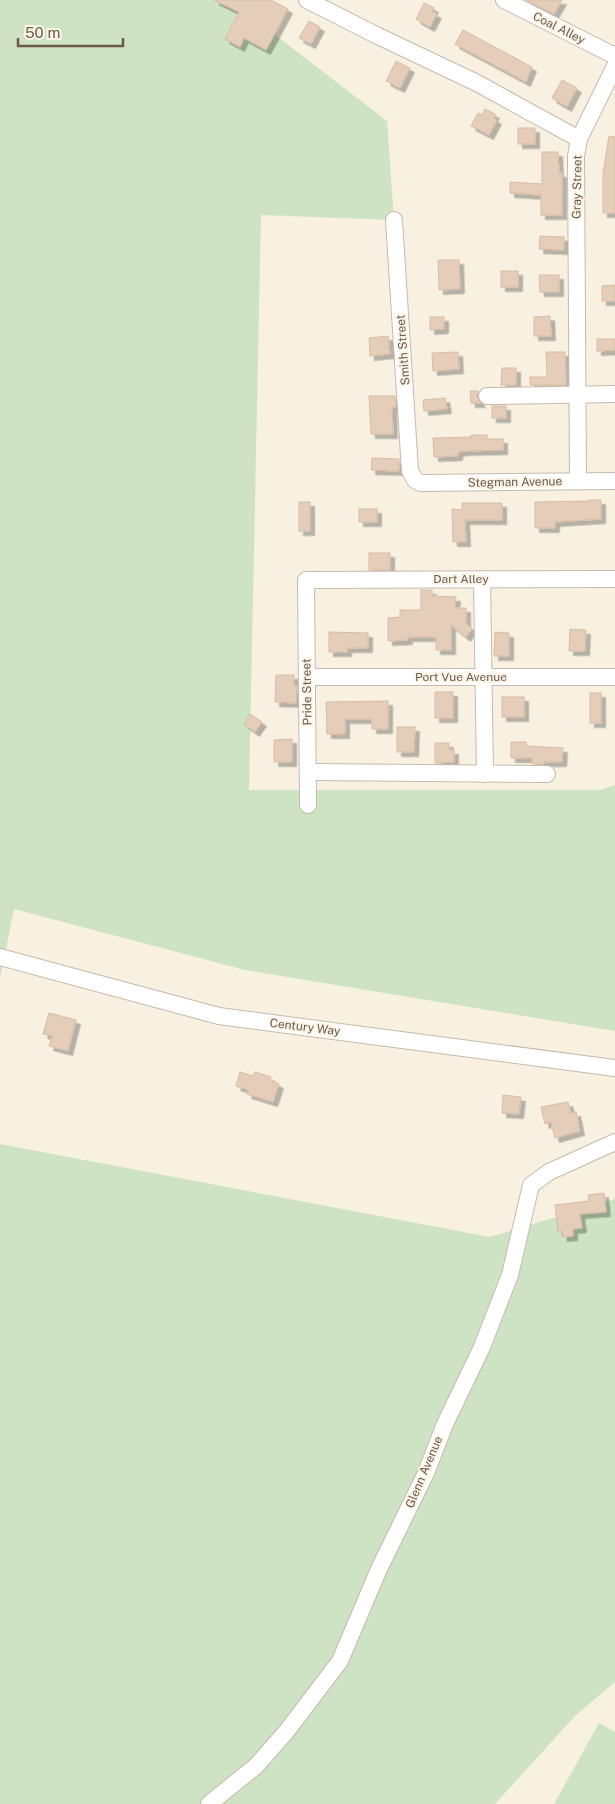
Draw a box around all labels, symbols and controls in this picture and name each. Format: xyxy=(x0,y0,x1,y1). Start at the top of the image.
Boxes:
street label: Coal Alley xyxy=(531,9,588,47)
scale bar xyxy=(18,15,122,47)
text: 50 m xyxy=(25,24,60,41)
street label: Gray Street xyxy=(569,155,585,219)
street label: Smith Street xyxy=(394,314,412,386)
street label: Stegman Avenue xyxy=(468,474,563,490)
street label: Dart Alley xyxy=(433,572,489,586)
street label: Pride Street xyxy=(299,658,315,726)
street label: Port Vue Avenue xyxy=(415,670,507,684)
street label: Century Way xyxy=(269,1016,342,1038)
street label: Glenn Avenue xyxy=(403,1434,446,1510)

